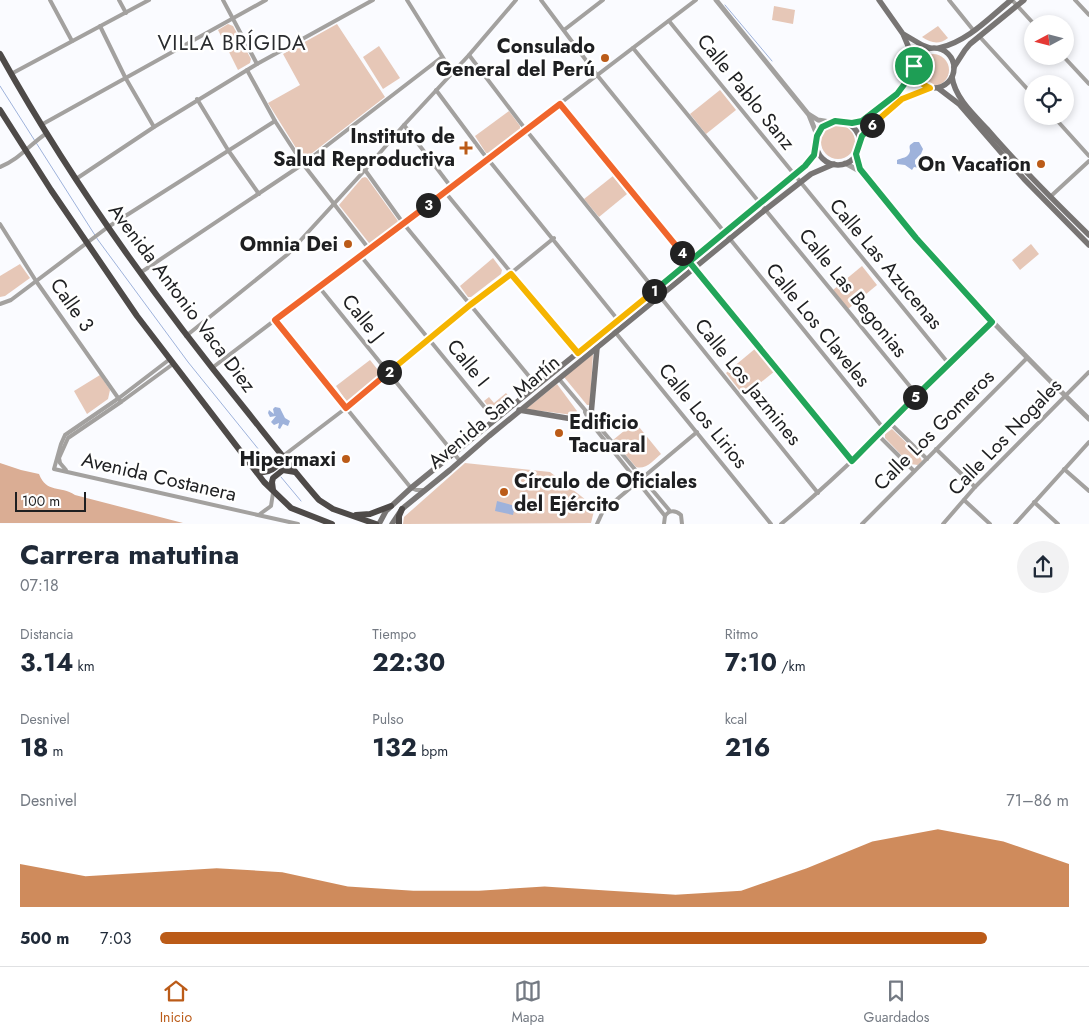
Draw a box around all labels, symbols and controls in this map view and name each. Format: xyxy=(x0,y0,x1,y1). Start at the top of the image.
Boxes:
north arrow xyxy=(1024,15,1074,65)
map controls xyxy=(1024,15,1074,125)
district label: VILLA BRÍGIDA xyxy=(157,28,307,58)
street label: Calle Pablo Sanz xyxy=(690,28,802,156)
place label: Consulado General del Perú xyxy=(436,32,595,84)
pin xyxy=(893,45,935,87)
marker: Consulado General del Perú xyxy=(599,52,611,64)
icon: arrive xyxy=(900,52,928,80)
button: locate xyxy=(1024,75,1074,125)
pin: 6 xyxy=(860,112,884,138)
text: 6 xyxy=(868,115,877,135)
place label: Instituto de Salud Reproductiva xyxy=(273,122,455,174)
marker: Instituto de Salud Reproductiva xyxy=(459,141,473,155)
place label: On Vacation xyxy=(918,150,1031,179)
marker: On Vacation xyxy=(1035,158,1047,170)
pin: 3 xyxy=(416,192,440,218)
street label: Calle Las Azucenas xyxy=(822,192,950,336)
text: 3 xyxy=(424,195,433,215)
street label: Avenida Antonio Vaca Diez xyxy=(101,198,263,398)
street label: Calle Las Begonias xyxy=(792,222,914,364)
place label: Omnia Dei xyxy=(240,230,338,259)
marker: Omnia Dei xyxy=(342,238,354,250)
pin: 4 xyxy=(670,240,694,266)
text: 4 xyxy=(678,243,687,263)
street label: Calle Los Claveles xyxy=(759,257,877,393)
street label: Calle 3 xyxy=(43,272,101,338)
pin: 1 xyxy=(642,278,666,304)
text: 1 xyxy=(651,281,658,301)
street label: Calle J xyxy=(335,288,391,348)
street label: Calle Los Jazmines xyxy=(688,312,808,452)
street label: Calle I xyxy=(440,333,496,393)
street label: Avenida San Martín xyxy=(422,348,566,476)
street label: Calle Los Lirios xyxy=(651,357,755,475)
pin: 2 xyxy=(376,360,402,384)
text: 2 xyxy=(385,362,394,382)
street label: Calle Los Gomeros xyxy=(867,363,1001,497)
street label: Calle Los Nogales xyxy=(941,372,1069,502)
pin: 5 xyxy=(902,384,928,410)
text: 5 xyxy=(911,387,920,407)
place label: Edificio Tacuaral xyxy=(569,408,646,460)
marker: Edificio Tacuaral xyxy=(553,427,565,439)
street label: Avenida Costanera xyxy=(79,445,239,509)
place label: Hipermaxi xyxy=(239,445,336,474)
marker: Hipermaxi xyxy=(340,453,352,465)
place label: Círculo de Oficiales del Ejército xyxy=(514,467,697,519)
marker: Círculo de Oficiales del Ejército xyxy=(498,486,510,498)
scale bar xyxy=(15,488,86,512)
text: 100 m xyxy=(22,491,60,511)
text: Carrera matutina xyxy=(20,534,239,575)
button: share xyxy=(1017,541,1069,593)
text: 07:18 xyxy=(20,574,59,597)
text: Distancia xyxy=(20,624,73,644)
text: Tiempo xyxy=(372,624,416,644)
text: Ritmo xyxy=(725,624,758,644)
text: 3.14 xyxy=(20,644,73,680)
text: 22:30 xyxy=(372,644,445,680)
text: 7:10 xyxy=(725,644,777,680)
text: km xyxy=(73,656,95,676)
text: /km xyxy=(777,656,806,676)
text: Desnivel xyxy=(20,709,70,729)
text: Pulso xyxy=(372,709,404,729)
text: kcal xyxy=(725,709,747,729)
text: 18 xyxy=(20,729,48,765)
text: 132 xyxy=(372,729,417,765)
text: 216 xyxy=(725,729,771,765)
text: m xyxy=(48,741,64,761)
text: bpm xyxy=(417,741,448,761)
text: Desnivel xyxy=(20,789,77,812)
text: 71–86 m xyxy=(1006,789,1069,812)
text: 500 m xyxy=(20,927,69,950)
text: 7:03 xyxy=(100,927,132,950)
tab: Inicio xyxy=(160,977,192,1027)
tab: Mapa xyxy=(511,977,544,1027)
tab: Guardados xyxy=(864,977,929,1027)

